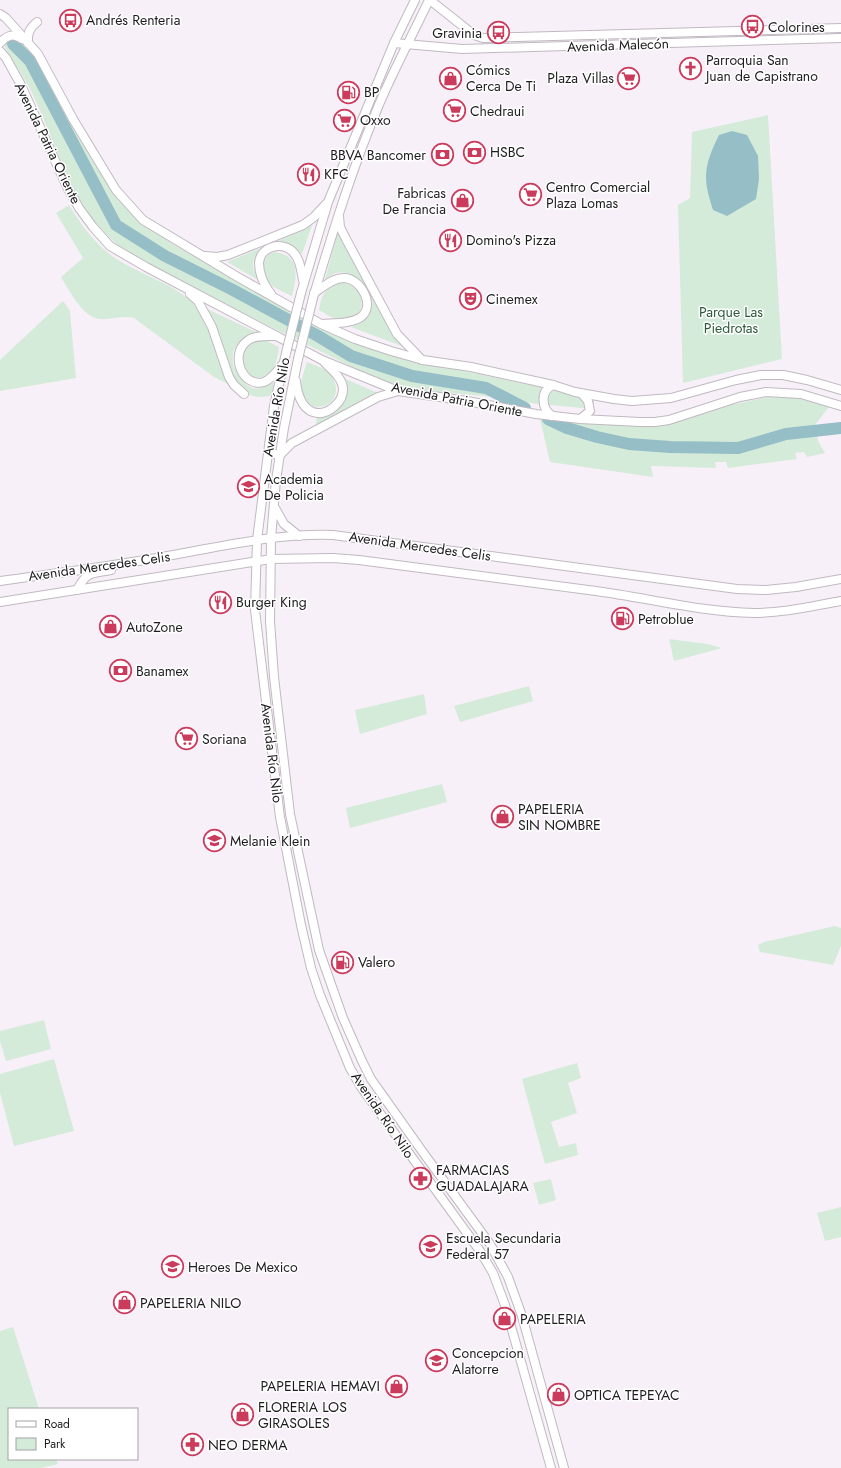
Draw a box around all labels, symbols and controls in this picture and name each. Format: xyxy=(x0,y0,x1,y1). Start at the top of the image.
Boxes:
bus stop icon: Andrés Renteria xyxy=(58,7,84,33)
place label: Andrés Renteria xyxy=(86,10,180,30)
bus stop icon: Colorines xyxy=(739,14,765,40)
place label: Colorines xyxy=(768,17,825,37)
bus stop icon: Gravinia xyxy=(485,20,511,46)
place label: Gravinia xyxy=(432,23,482,43)
street label: Avenida Malecón xyxy=(567,33,669,57)
place label: Parroquia San Juan de Capistrano xyxy=(704,50,818,86)
church icon: Parroquia San Juan de Capistrano xyxy=(677,55,703,81)
place label: Cómics Cerca De Ti xyxy=(466,60,536,96)
shop icon: Cómics Cerca De Ti xyxy=(438,65,464,91)
supermarket icon: Plaza Villas xyxy=(616,65,642,91)
place label: Plaza Villas xyxy=(547,68,614,88)
street label: Avenida Patria Oriente xyxy=(10,79,86,207)
fuel station icon: BP xyxy=(335,79,361,105)
place label: BP xyxy=(364,82,380,102)
supermarket icon: Chedraui xyxy=(442,98,468,124)
place label: Chedraui xyxy=(470,101,525,121)
supermarket icon: Oxxo xyxy=(332,107,358,133)
place label: Oxxo xyxy=(360,110,391,130)
bank icon: HSBC xyxy=(462,139,488,165)
bank icon: BBVA Bancomer xyxy=(429,142,455,168)
place label: HSBC xyxy=(490,142,525,162)
place label: BBVA Bancomer xyxy=(330,145,426,165)
restaurant icon: KFC xyxy=(296,161,322,187)
place label: KFC xyxy=(324,164,349,184)
place label: Centro Comercial Plaza Lomas xyxy=(546,177,650,213)
supermarket icon: Centro Comercial Plaza Lomas xyxy=(517,182,543,208)
place label: Fabricas De Francia xyxy=(382,183,446,219)
shop icon: Fabricas De Francia xyxy=(449,188,475,214)
restaurant icon: Domino's Pizza xyxy=(438,227,464,253)
place label: Domino's Pizza xyxy=(466,230,556,250)
theatre icon: Cinemex xyxy=(457,286,483,312)
place label: Cinemex xyxy=(486,289,538,309)
park label: Parque Las Piedrotas xyxy=(699,302,763,338)
street label: Avenida Río Nilo xyxy=(257,356,295,458)
street label: Avenida Patria Oriente xyxy=(390,376,524,422)
place label: Academia De Policia xyxy=(264,469,324,505)
school or university icon: Academia De Policia xyxy=(235,474,261,500)
street label: Avenida Mercedes Celis xyxy=(348,526,493,566)
street label: Avenida Mercedes Celis xyxy=(27,546,172,586)
restaurant icon: Burger King xyxy=(208,589,234,615)
place label: Burger King xyxy=(236,592,307,612)
fuel station icon: Petroblue xyxy=(609,606,635,632)
place label: Petroblue xyxy=(638,609,694,629)
shop icon: AutoZone xyxy=(97,614,123,640)
place label: AutoZone xyxy=(126,617,183,637)
bank icon: Banamex xyxy=(108,658,134,684)
place label: Banamex xyxy=(136,661,189,681)
street label: Avenida Río Nilo xyxy=(256,702,288,804)
supermarket icon: Soriana xyxy=(174,726,200,752)
place label: Soriana xyxy=(202,729,247,749)
place label: PAPELERIA SIN NOMBRE xyxy=(518,799,601,835)
shop icon: PAPELERIA SIN NOMBRE xyxy=(490,804,516,830)
school or university icon: Melanie Klein xyxy=(202,828,228,854)
place label: Melanie Klein xyxy=(230,831,310,851)
fuel station icon: Valero xyxy=(330,949,356,975)
place label: Valero xyxy=(358,952,396,972)
street label: Avenida Río Nilo xyxy=(347,1068,420,1162)
place label: FARMACIAS GUADALAJARA xyxy=(436,1160,530,1196)
pharmacy icon: FARMACIAS GUADALAJARA xyxy=(407,1165,433,1191)
place label: Escuela Secundaria Federal 57 xyxy=(446,1228,561,1264)
school or university icon: Escuela Secundaria Federal 57 xyxy=(417,1233,443,1259)
school or university icon: Heroes De Mexico xyxy=(159,1254,185,1280)
place label: Heroes De Mexico xyxy=(188,1257,298,1277)
shop icon: PAPELERIA NILO xyxy=(111,1290,137,1316)
place label: PAPELERIA NILO xyxy=(140,1293,241,1313)
shop icon: PAPELERIA xyxy=(491,1306,517,1332)
place label: PAPELERIA xyxy=(520,1309,587,1329)
place label: Concepcion Alatorre xyxy=(452,1343,524,1379)
school or university icon: Concepcion Alatorre xyxy=(423,1348,449,1374)
shop icon: PAPELERIA HEMAVI xyxy=(383,1373,409,1399)
place label: PAPELERIA HEMAVI xyxy=(260,1376,380,1396)
shop icon: OPTICA TEPEYAC xyxy=(545,1382,571,1408)
place label: OPTICA TEPEYAC xyxy=(574,1385,680,1405)
place label: FLORERIA LOS GIRASOLES xyxy=(258,1397,347,1433)
shop icon: FLORERIA LOS GIRASOLES xyxy=(229,1402,255,1428)
legend xyxy=(8,1408,138,1460)
text: Road xyxy=(44,1415,70,1433)
pharmacy icon: NEO DERMA xyxy=(180,1432,206,1458)
text: Park xyxy=(44,1435,66,1453)
place label: NEO DERMA xyxy=(208,1435,288,1455)

